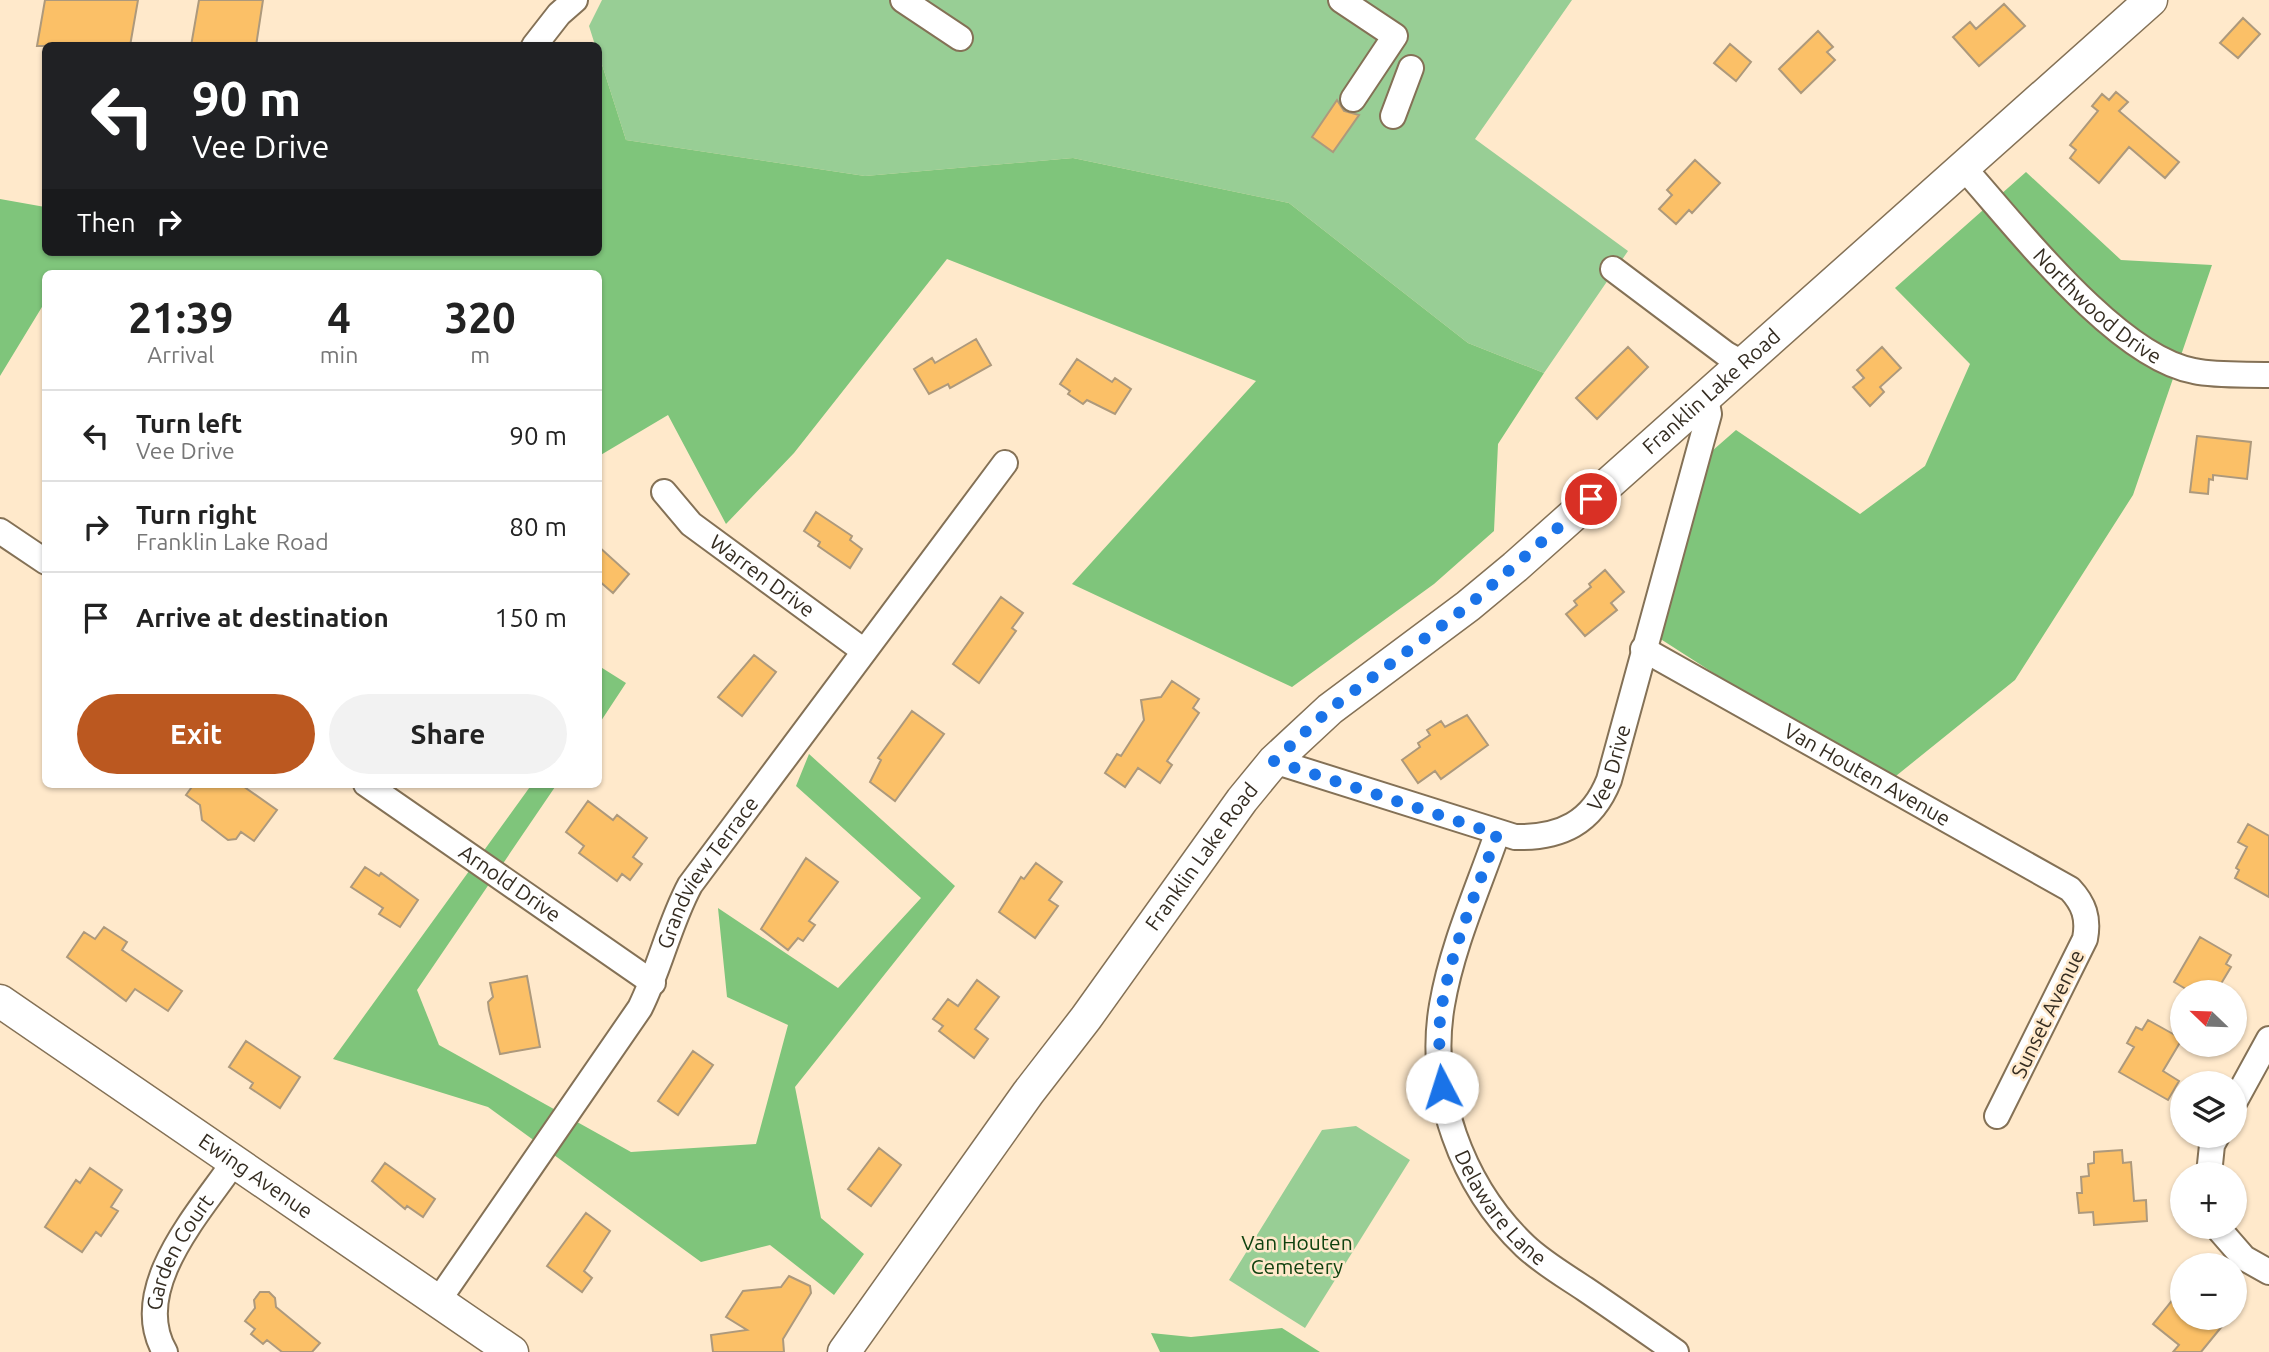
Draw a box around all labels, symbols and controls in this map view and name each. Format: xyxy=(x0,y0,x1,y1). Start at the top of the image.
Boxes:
icon: left xyxy=(77,70,168,161)
text: 90 m xyxy=(192,70,301,125)
text: Vee Drive xyxy=(192,128,329,164)
icon: right xyxy=(150,203,188,241)
text: Then xyxy=(77,208,136,237)
street label: Northwood Drive xyxy=(2029,243,2166,368)
text: 21:39 xyxy=(128,294,233,341)
text: 4 xyxy=(327,294,351,341)
text: 320 xyxy=(445,294,516,341)
street label: Franklin Lake Road xyxy=(1637,324,1785,459)
text: Arrival xyxy=(147,342,214,367)
text: min xyxy=(320,342,358,367)
text: m xyxy=(470,342,490,367)
text: Turn left xyxy=(136,409,242,438)
icon: left xyxy=(77,417,115,455)
text: 90 m xyxy=(509,421,567,450)
text: Vee Drive xyxy=(136,438,235,463)
pin xyxy=(1561,469,1621,529)
icon: arrive xyxy=(1572,480,1610,518)
text: Turn right xyxy=(136,500,257,529)
icon: right xyxy=(77,508,115,546)
text: 80 m xyxy=(509,512,567,541)
text: Franklin Lake Road xyxy=(136,529,329,554)
street label: Warren Drive xyxy=(706,529,820,622)
icon: arrive xyxy=(77,599,115,637)
text: Arrive at destination xyxy=(136,603,389,632)
text: 150 m xyxy=(495,603,567,632)
button: Exit xyxy=(77,694,315,774)
button: Share xyxy=(329,694,567,774)
street label: Van Houten Avenue xyxy=(1780,718,1955,830)
street label: Vee Drive xyxy=(1582,722,1635,816)
street label: Franklin Lake Road xyxy=(1140,777,1262,935)
street label: Grandview Terrace xyxy=(652,792,763,952)
street label: Arnold Drive xyxy=(455,839,566,926)
street label: Sunset Avenue xyxy=(2006,946,2088,1082)
north arrow xyxy=(2170,980,2247,1057)
map controls xyxy=(2170,980,2247,1330)
position arrow xyxy=(1405,1050,1479,1124)
button: layers xyxy=(2170,1071,2247,1148)
street label: Ewing Avenue xyxy=(195,1128,318,1223)
street label: Delaware Lane xyxy=(1450,1146,1551,1270)
button: + xyxy=(2170,1162,2247,1239)
street label: Garden Court xyxy=(142,1190,217,1311)
park label: Van Houten Cemetery xyxy=(1241,1230,1353,1278)
button: − xyxy=(2170,1253,2247,1330)

